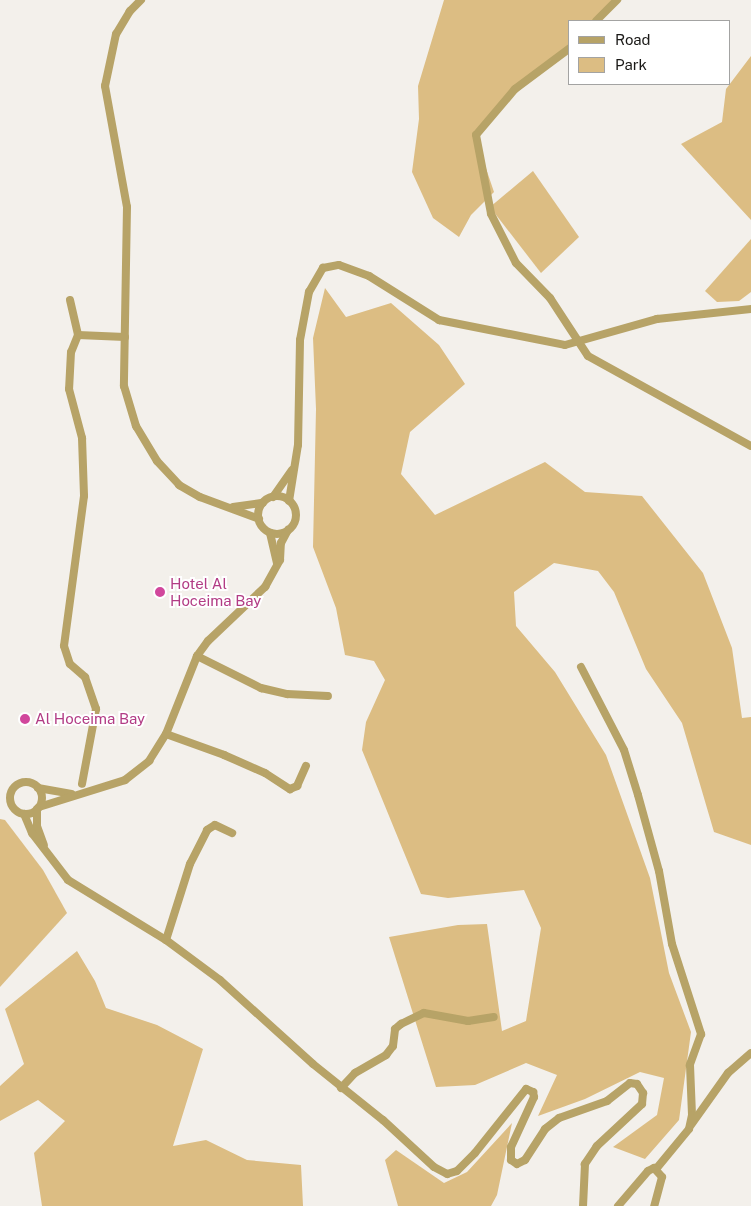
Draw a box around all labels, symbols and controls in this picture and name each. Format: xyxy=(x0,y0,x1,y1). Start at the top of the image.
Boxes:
legend xyxy=(568,20,731,85)
text: Road xyxy=(615,31,651,48)
text: Park xyxy=(615,56,647,73)
place label: Hotel Al Hoceima Bay xyxy=(170,574,261,609)
marker: Hotel Al Hoceima Bay xyxy=(154,586,166,598)
place label: Al Hoceima Bay xyxy=(35,710,145,728)
marker: Al Hoceima Bay xyxy=(19,713,31,725)

